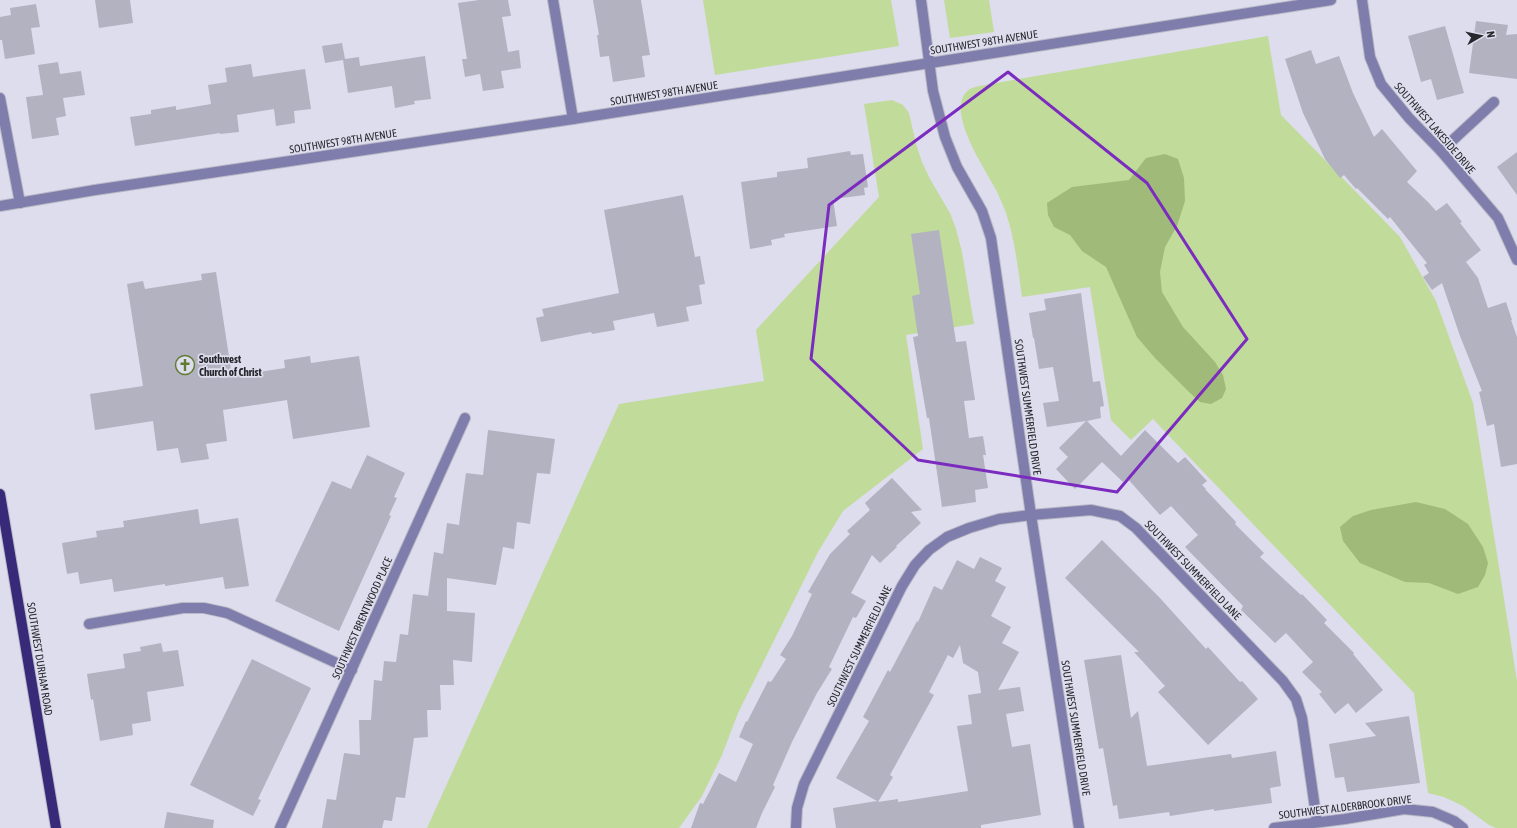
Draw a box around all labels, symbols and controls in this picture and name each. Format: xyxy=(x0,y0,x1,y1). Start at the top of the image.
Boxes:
north arrow xyxy=(1461,16,1501,56)
street label: SOUTHWEST 98TH AVENUE xyxy=(930,28,1039,56)
text: N xyxy=(1484,30,1497,39)
street label: SOUTHWEST 98TH AVENUE xyxy=(610,79,719,107)
street label: SOUTHWEST LAKESIDE DRIVE xyxy=(1392,80,1478,176)
street label: SOUTHWEST 98TH AVENUE xyxy=(289,127,398,155)
street label: SOUTHWEST SUMMERFIELD DRIVE xyxy=(1013,338,1044,476)
place label: Southwest Church of Christ xyxy=(199,353,262,378)
church icon: Southwest Church of Christ xyxy=(174,354,196,376)
street label: SOUTHWEST SUMMERFIELD LANE xyxy=(1142,518,1244,622)
street label: SOUTHWEST BRENTWOOD PLACE xyxy=(330,555,394,681)
street label: SOUTHWEST SUMMERFIELD LANE xyxy=(824,583,894,708)
street label: SOUTHWEST DURHAM ROAD xyxy=(25,601,55,717)
street label: SOUTHWEST SUMMERFIELD DRIVE xyxy=(1059,660,1093,797)
street label: SOUTHWEST ALDERBROOK DRIVE xyxy=(1278,793,1412,821)

